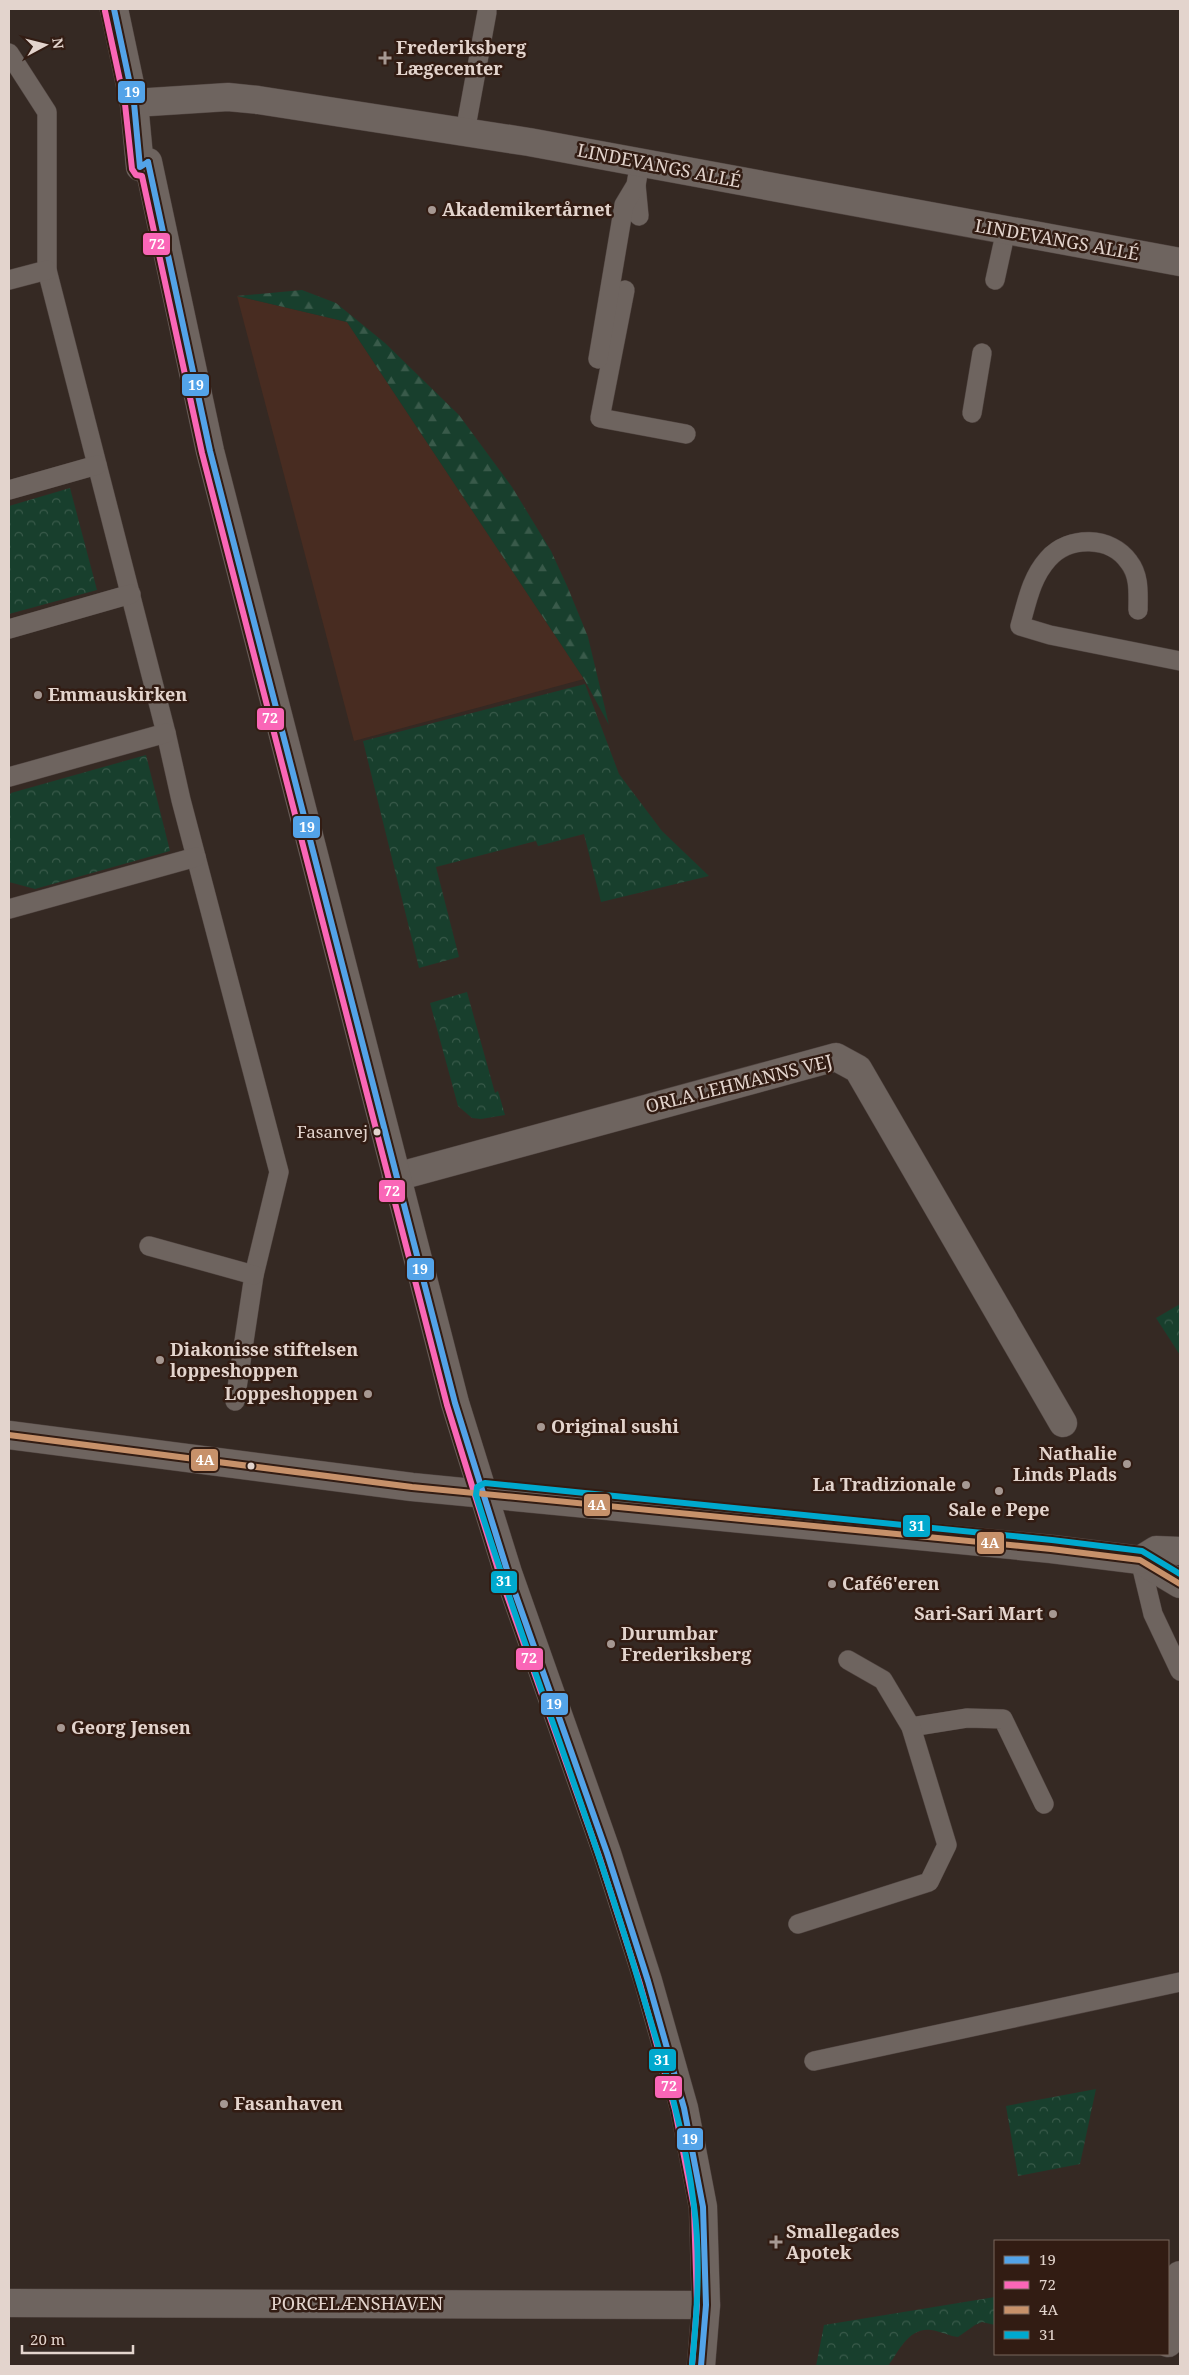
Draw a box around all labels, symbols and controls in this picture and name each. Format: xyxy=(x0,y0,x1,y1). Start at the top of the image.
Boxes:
north arrow xyxy=(20,20,70,70)
place label: Frederiksberg Lægecenter xyxy=(396,35,527,80)
text: N xyxy=(48,37,69,50)
marker: Frederiksberg Lægecenter xyxy=(378,51,392,65)
line badge: 19 xyxy=(117,80,146,104)
text: 19 xyxy=(124,82,140,101)
street label: LINDEVANGS ALLÉ xyxy=(575,137,743,193)
place label: Akademikertårnet xyxy=(442,197,612,221)
marker: Akademikertårnet xyxy=(426,204,438,216)
street label: LINDEVANGS ALLÉ xyxy=(973,213,1141,265)
line badge: 72 xyxy=(142,232,171,256)
text: 72 xyxy=(149,234,165,253)
line badge: 19 xyxy=(181,373,210,397)
text: 19 xyxy=(188,375,204,394)
place label: Emmauskirken xyxy=(48,682,187,706)
marker: Emmauskirken xyxy=(32,689,44,701)
line badge: 72 xyxy=(256,707,285,731)
text: 72 xyxy=(262,708,278,727)
line badge: 19 xyxy=(292,815,321,839)
text: 19 xyxy=(299,817,315,836)
street label: ORLA LEHMANNS VEJ xyxy=(643,1048,835,1118)
place label: Fasanvej xyxy=(297,1120,368,1143)
marker: Fasanvej xyxy=(372,1127,382,1137)
line badge: 72 xyxy=(378,1179,406,1203)
text: 72 xyxy=(384,1181,400,1200)
line badge: 19 xyxy=(406,1257,435,1281)
text: 19 xyxy=(412,1259,428,1278)
place label: Diakonisse stiftelsen loppeshoppen xyxy=(170,1337,358,1382)
marker: Diakonisse stiftelsen loppeshoppen xyxy=(154,1354,166,1366)
place label: Loppeshoppen xyxy=(224,1381,358,1405)
marker: Loppeshoppen xyxy=(362,1388,374,1400)
place label: Original sushi xyxy=(551,1414,679,1438)
marker: Original sushi xyxy=(535,1421,547,1433)
place label: Nathalie Linds Plads xyxy=(1013,1441,1117,1486)
line badge: 4A xyxy=(190,1448,219,1472)
text: 4A xyxy=(196,1450,215,1469)
marker: Nathalie Linds Plads xyxy=(1121,1458,1133,1470)
unlabelled marker xyxy=(246,1461,256,1471)
place label: La Tradizionale xyxy=(813,1472,956,1496)
marker: La Tradizionale xyxy=(960,1479,972,1491)
marker: Sale e Pepe xyxy=(993,1485,1005,1497)
line badge: 4A xyxy=(583,1493,611,1517)
text: 4A xyxy=(588,1495,607,1514)
place label: Sale e Pepe xyxy=(948,1497,1050,1521)
line badge: 31 xyxy=(902,1514,931,1538)
text: 31 xyxy=(909,1516,925,1535)
line badge: 4A xyxy=(976,1531,1005,1555)
text: 4A xyxy=(981,1533,1000,1552)
line badge: 31 xyxy=(490,1570,518,1594)
text: 31 xyxy=(496,1571,512,1590)
place label: Café6'eren xyxy=(842,1571,940,1595)
marker: Café6'eren xyxy=(826,1578,838,1590)
place label: Sari-Sari Mart xyxy=(914,1601,1043,1625)
marker: Sari-Sari Mart xyxy=(1047,1608,1059,1620)
place label: Durumbar Frederiksberg xyxy=(621,1621,752,1666)
marker: Durumbar Frederiksberg xyxy=(605,1638,617,1650)
line badge: 72 xyxy=(515,1647,544,1671)
text: 72 xyxy=(521,1648,537,1667)
line badge: 19 xyxy=(540,1692,569,1716)
text: 19 xyxy=(546,1694,562,1713)
place label: Georg Jensen xyxy=(71,1715,191,1739)
marker: Georg Jensen xyxy=(55,1722,67,1734)
line badge: 31 xyxy=(648,2048,677,2072)
text: 31 xyxy=(654,2050,670,2069)
line badge: 72 xyxy=(654,2075,683,2099)
text: 72 xyxy=(661,2076,677,2095)
place label: Fasanhaven xyxy=(234,2091,343,2115)
marker: Fasanhaven xyxy=(218,2098,230,2110)
line badge: 19 xyxy=(676,2127,704,2151)
text: 19 xyxy=(682,2129,698,2148)
place label: Smallegades Apotek xyxy=(786,2219,900,2264)
marker: Smallegades Apotek xyxy=(770,2236,782,2248)
legend xyxy=(994,2240,1169,2355)
text: 19 xyxy=(1039,2249,1056,2269)
text: 72 xyxy=(1039,2274,1056,2294)
street label: PORCELÆNSHAVEN xyxy=(271,2291,443,2315)
text: 4A xyxy=(1039,2299,1058,2319)
scale bar xyxy=(22,2322,134,2354)
text: 31 xyxy=(1039,2324,1056,2344)
text: 20 m xyxy=(30,2329,65,2349)

